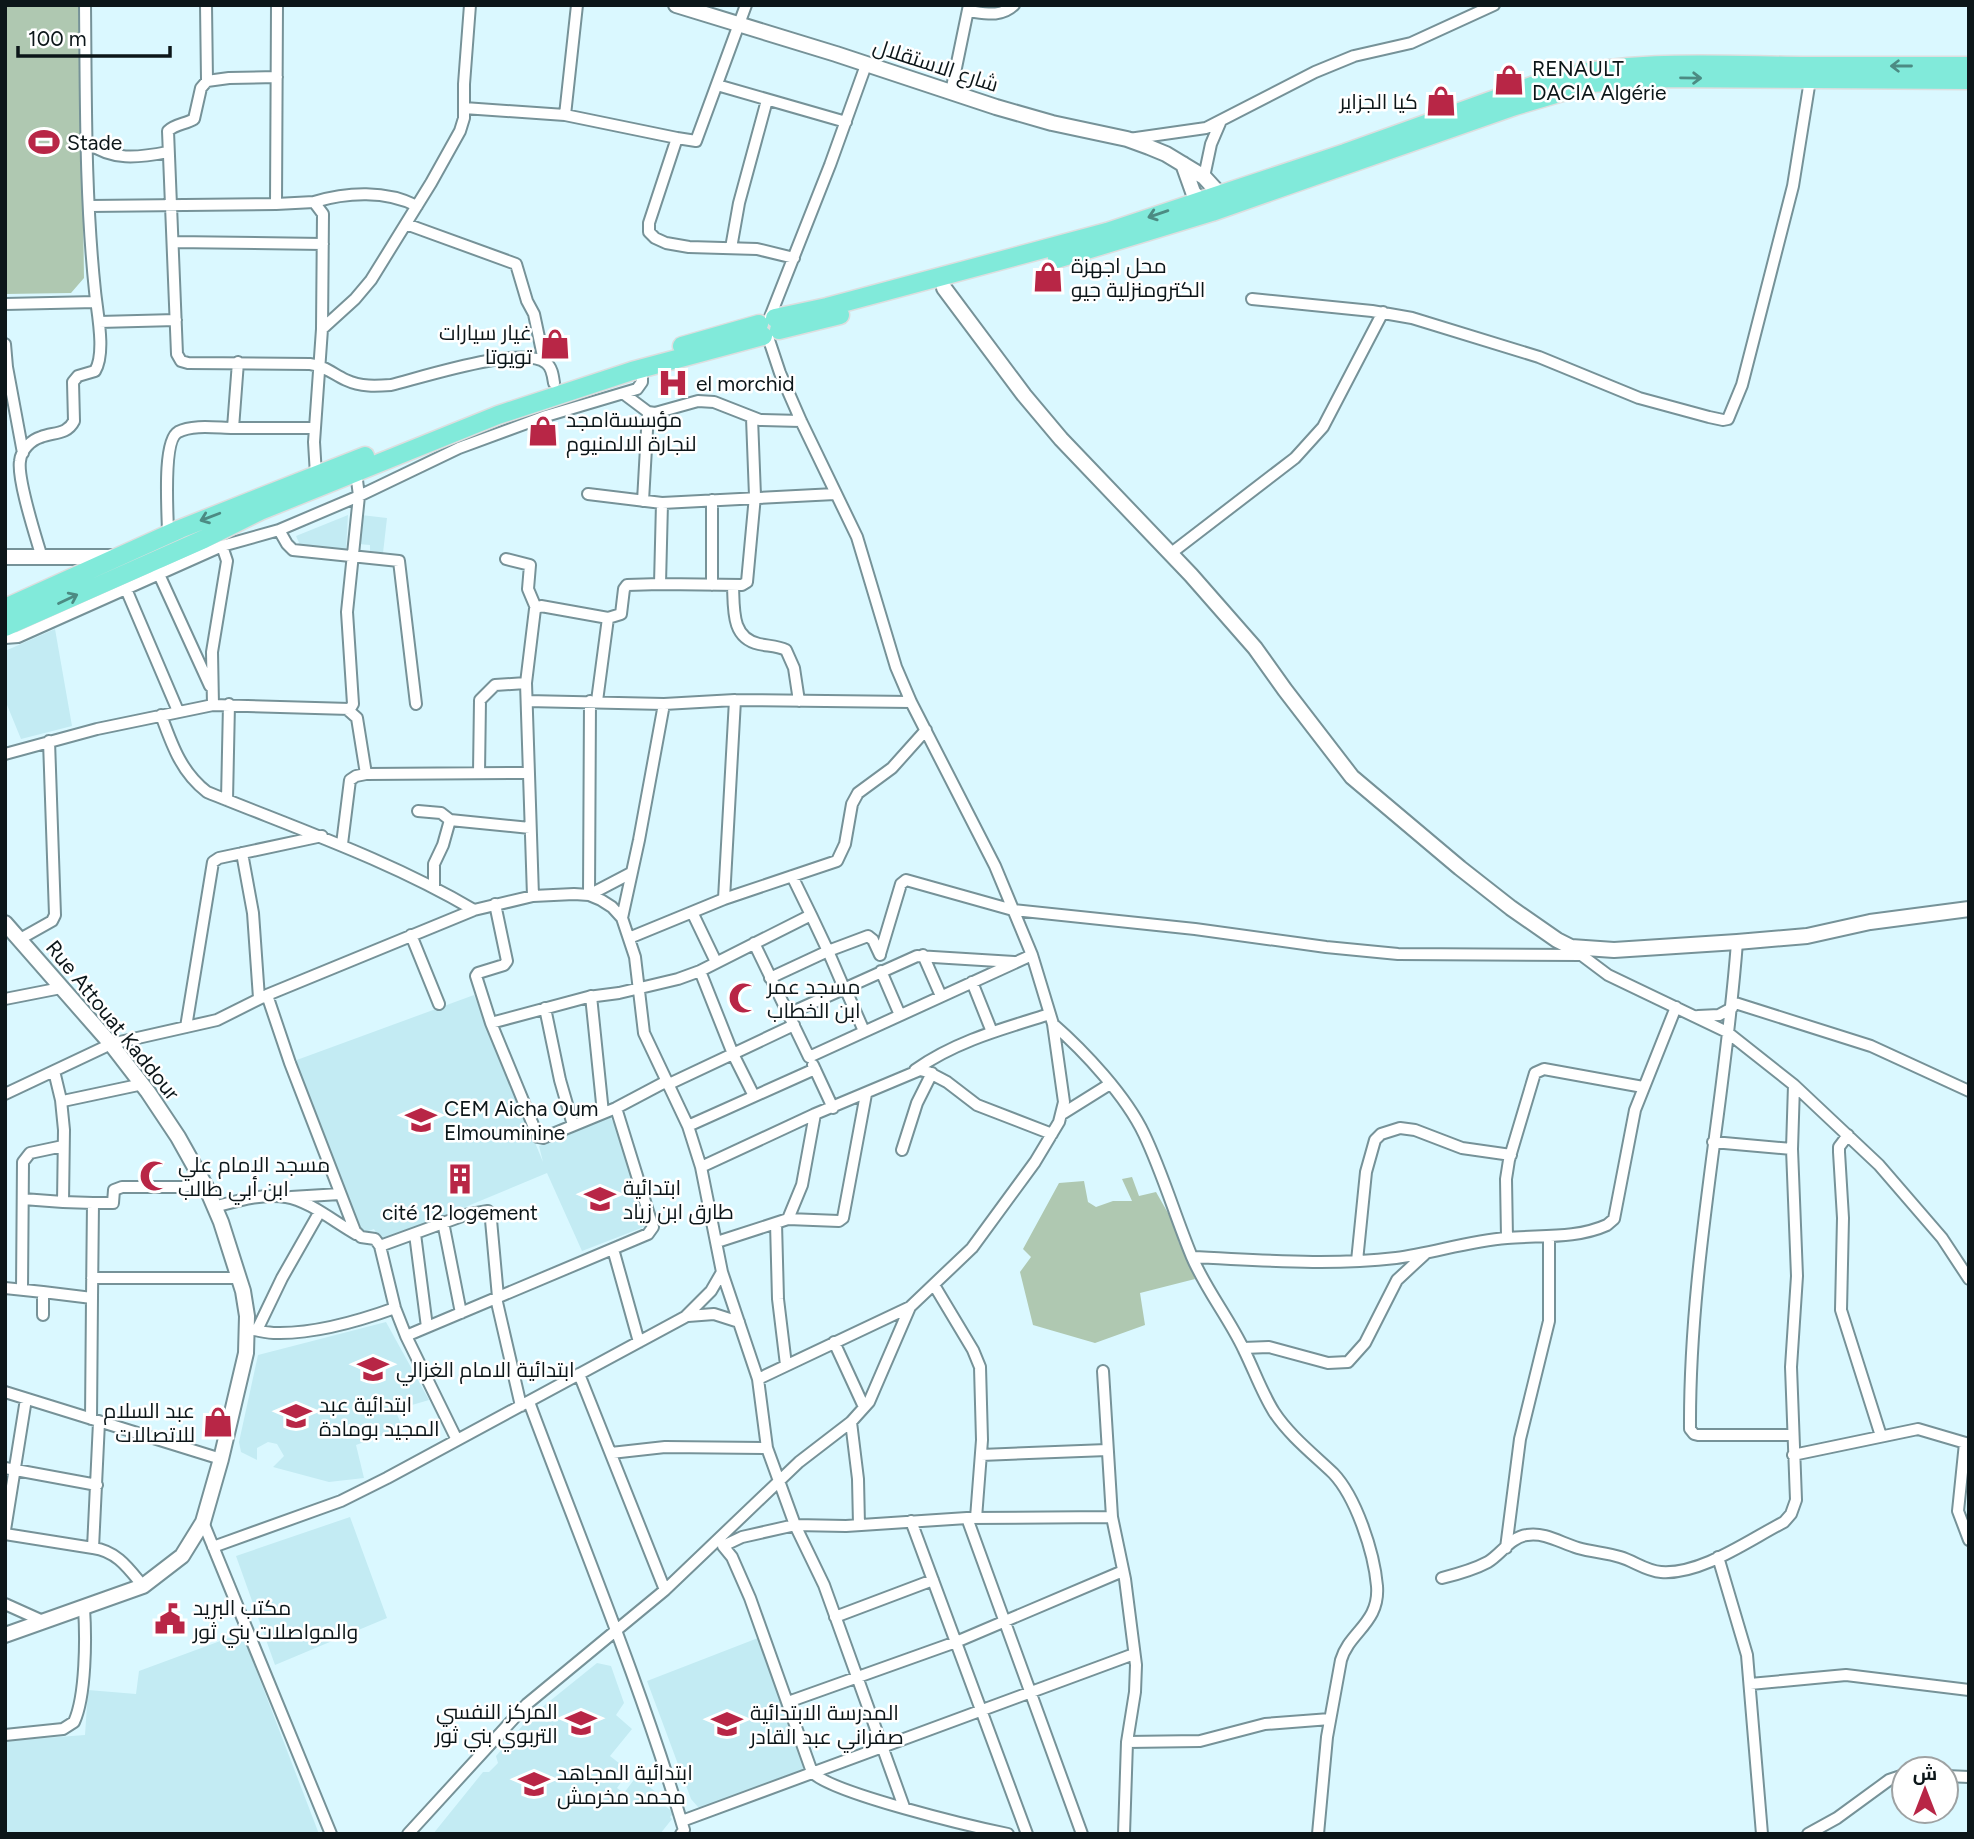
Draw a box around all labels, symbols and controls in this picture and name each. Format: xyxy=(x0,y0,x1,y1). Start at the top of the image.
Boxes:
scale bar xyxy=(18,14,170,58)
text: 100 m xyxy=(28,26,87,51)
street label: شارع الاستقلال xyxy=(870,33,1002,99)
place label: RENAULT DACIA Algérie xyxy=(1532,56,1667,105)
one-way arrow xyxy=(1889,59,1912,73)
shop icon: RENAULT DACIA Algérie xyxy=(1492,63,1526,97)
one-way arrow xyxy=(1680,72,1703,85)
shop icon: كيا الجزاير xyxy=(1424,84,1458,118)
place label: كيا الجزاير xyxy=(1338,89,1418,114)
sports icon: Stade xyxy=(27,125,61,159)
place label: Stade xyxy=(67,130,122,155)
one-way arrow xyxy=(1147,209,1169,221)
place label: محل اجهزة الكترومنزلية جيو xyxy=(1071,253,1205,302)
shop icon: محل اجهزة الكترومنزلية جيو xyxy=(1031,260,1065,294)
place label: غيار سيارات تويوتا xyxy=(439,320,532,369)
shop icon: غيار سيارات تويوتا xyxy=(538,327,572,361)
hospital icon: el morchid xyxy=(656,366,690,400)
place label: el morchid xyxy=(696,371,795,396)
place label: مؤسسةامجد لنجارة الالمنيوم xyxy=(566,407,697,458)
shop icon: مؤسسةامجد لنجارة الالمنيوم xyxy=(526,414,560,448)
one-way arrow xyxy=(200,512,222,525)
one-way arrow xyxy=(57,592,78,605)
street label: Rue Attouat Kaddour xyxy=(41,935,185,1105)
place label: مسجد عمر ابن الخطاب xyxy=(766,974,861,1024)
mosque icon: مسجد عمر ابن الخطاب xyxy=(727,981,761,1015)
place label: CEM Aicha Oum Elmouminine xyxy=(444,1096,598,1145)
school or university icon: CEM Aicha Oum Elmouminine xyxy=(404,1103,438,1137)
place label: مسجد الامام علي ابن أبي طالب xyxy=(178,1152,330,1205)
mosque icon: مسجد الامام علي ابن أبي طالب xyxy=(138,1159,172,1193)
building icon: cité 12 logement xyxy=(443,1162,477,1196)
place label: ابتدائية طارق ابن زياد xyxy=(623,1175,734,1225)
school or university icon: ابتدائية طارق ابن زياد xyxy=(583,1182,617,1216)
place label: cité 12 logement xyxy=(382,1200,538,1225)
school or university icon: ابتدائية الامام الغزالي xyxy=(356,1352,390,1386)
place label: ابتدائية الامام الغزالي xyxy=(396,1357,575,1386)
place label: ابتدائية عبد المجيد بومادة xyxy=(319,1392,440,1441)
place label: عبد السلام للاتصالات xyxy=(103,1398,195,1447)
school or university icon: ابتدائية عبد المجيد بومادة xyxy=(279,1399,313,1433)
shop icon: عبد السلام للاتصالات xyxy=(201,1405,235,1439)
place label: مكتب البريد والمواصلات بني ثور xyxy=(192,1595,358,1648)
public building icon: مكتب البريد والمواصلات بني ثور xyxy=(153,1602,187,1636)
place label: المركز النفسي التربوي بني ثور xyxy=(434,1699,558,1752)
place label: المدرسة الابتدائية صفراني عبد القادر xyxy=(749,1700,904,1753)
school or university icon: المركز النفسي التربوي بني ثور xyxy=(564,1706,598,1740)
school or university icon: المدرسة الابتدائية صفراني عبد القادر xyxy=(710,1707,744,1741)
north arrow xyxy=(1890,1755,1960,1825)
place label: ابتدائية المجاهد محمد مخرمش xyxy=(557,1760,693,1810)
text: ش xyxy=(1913,1762,1937,1785)
school or university icon: ابتدائية المجاهد محمد مخرمش xyxy=(517,1767,551,1801)

